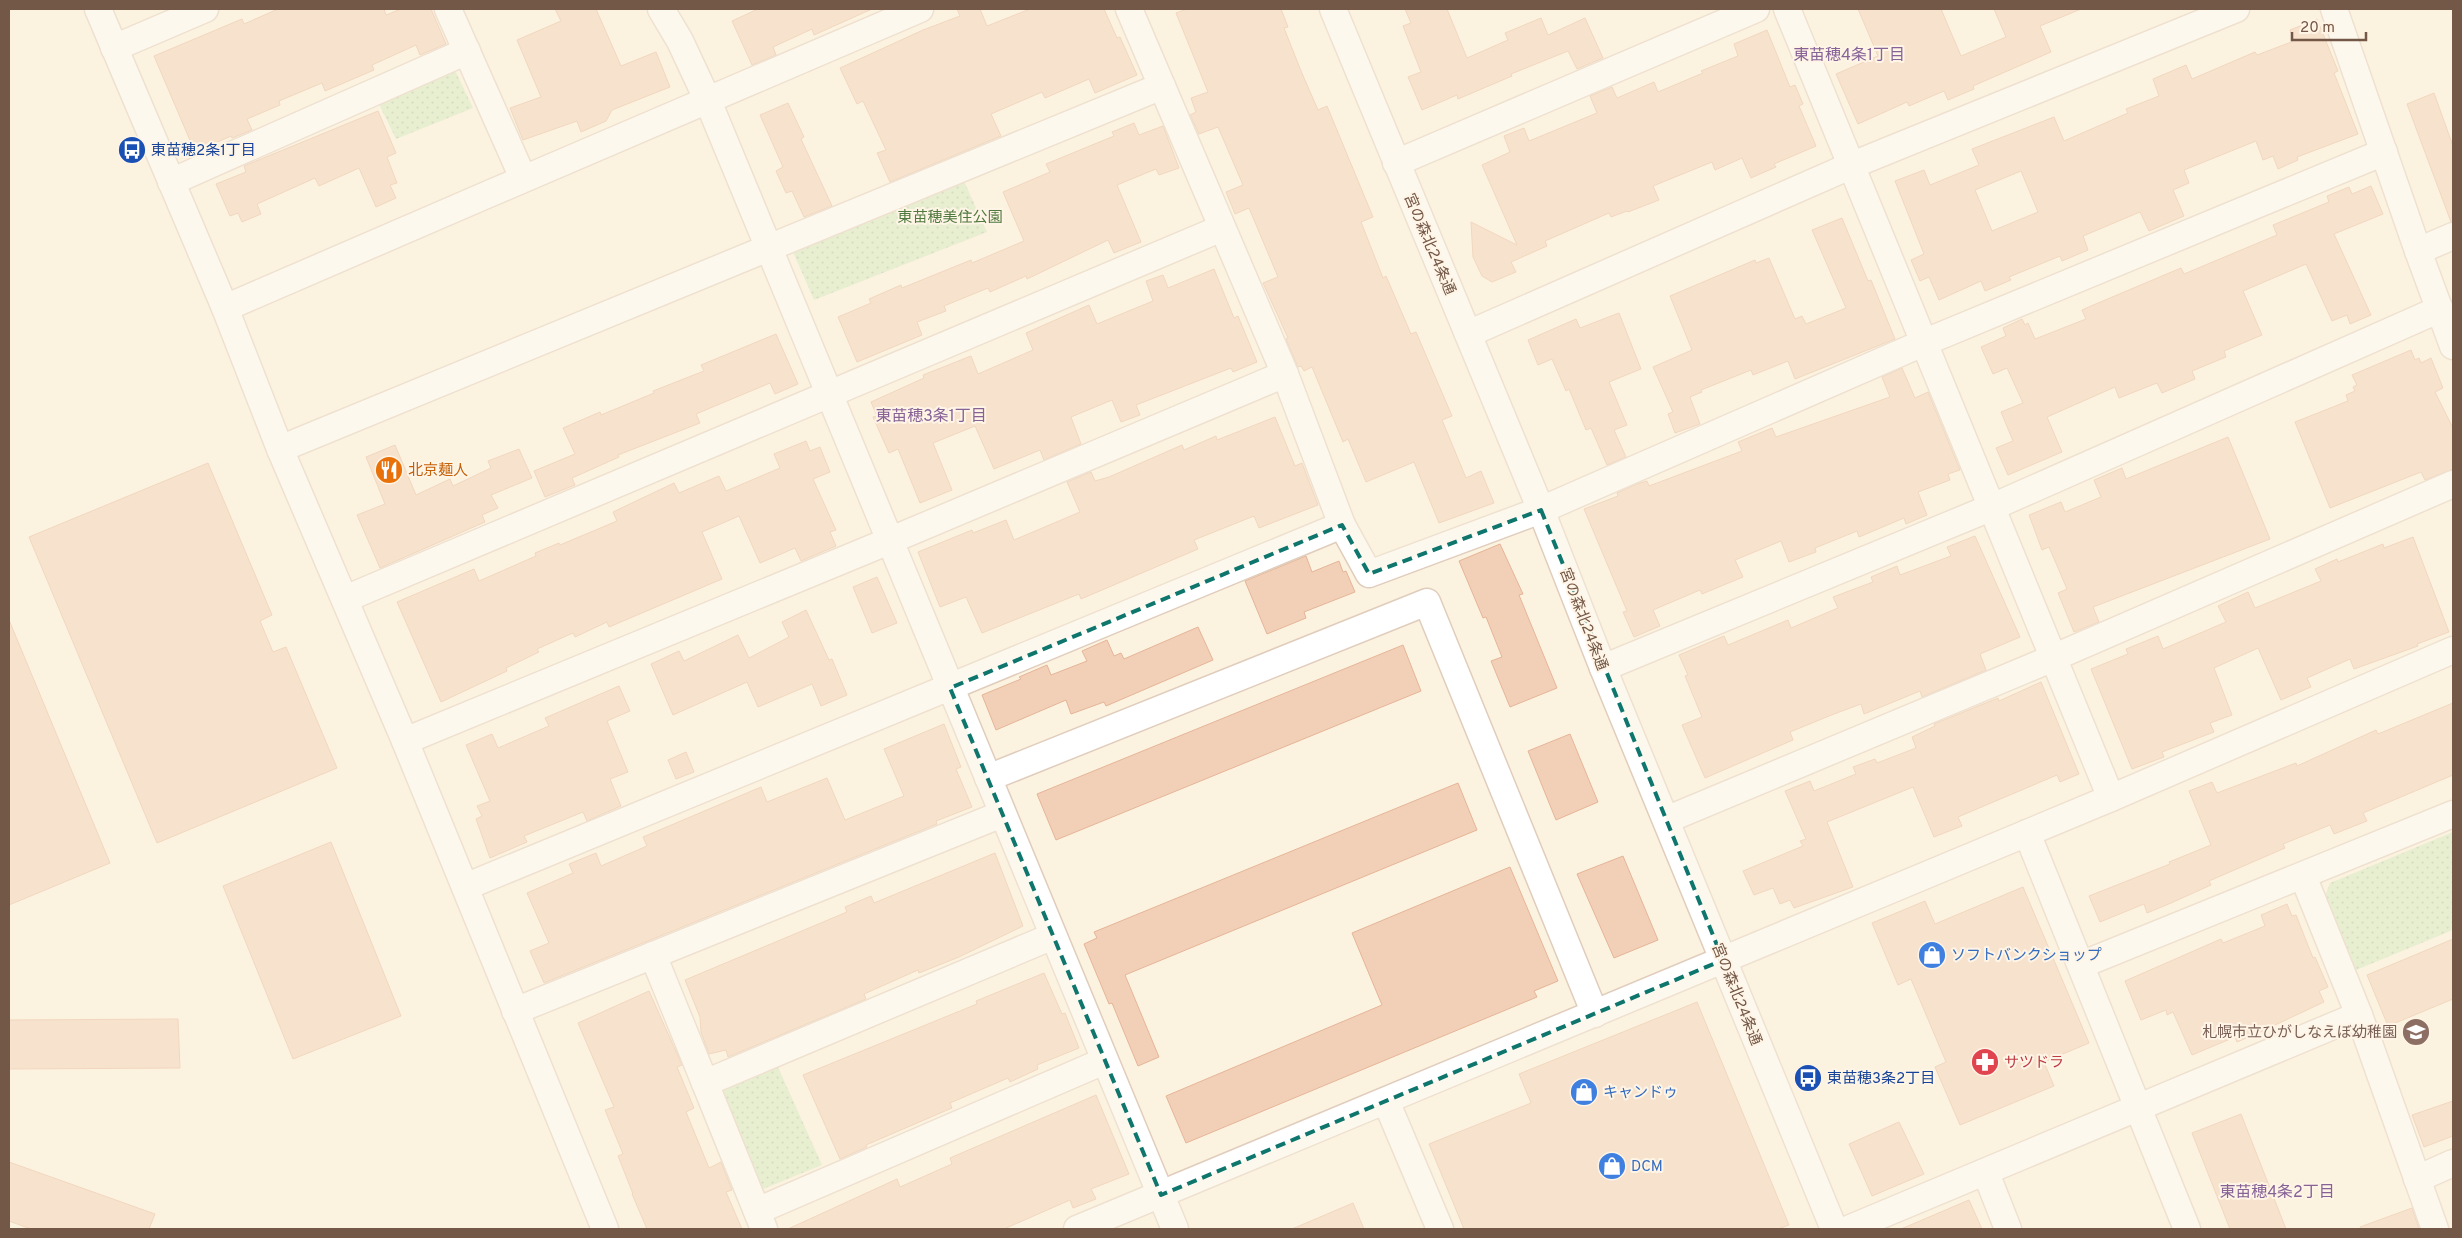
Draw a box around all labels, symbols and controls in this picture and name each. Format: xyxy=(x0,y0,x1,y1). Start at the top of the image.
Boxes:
scale bar xyxy=(2292,10,2366,42)
text: 20 m xyxy=(2300,19,2335,38)
district label: 東苗穂4条1丁目 xyxy=(1793,46,1905,66)
bus stop icon: 東苗穂2条1丁目 xyxy=(117,135,147,165)
place label: 東苗穂2条1丁目 xyxy=(151,142,256,161)
street label: 宮の森北24条通 xyxy=(1399,191,1459,298)
park label: 東苗穂美住公園 xyxy=(897,209,1003,228)
district label: 東苗穂3条1丁目 xyxy=(875,407,987,427)
restaurant icon: 北京麺人 xyxy=(374,455,404,485)
place label: 北京麺人 xyxy=(408,461,468,481)
street label: 宮の森北24条通 xyxy=(1554,565,1612,674)
street label: 宮の森北24条通 xyxy=(1707,940,1766,1048)
shop icon: ソフトバンクショップ xyxy=(1917,940,1947,970)
place label: ソフトバンクショップ xyxy=(1951,947,2102,966)
school or university icon: 札幌市立ひがしなえぼ幼稚園 xyxy=(2401,1017,2431,1047)
place label: 札幌市立ひがしなえぼ幼稚園 xyxy=(2202,1024,2397,1043)
pharmacy icon: サツドラ xyxy=(1970,1047,2000,1077)
place label: サツドラ xyxy=(2004,1054,2064,1073)
bus stop icon: 東苗穂3条2丁目 xyxy=(1793,1063,1823,1093)
place label: 東苗穂3条2丁目 xyxy=(1827,1070,1935,1089)
shop icon: キャンドゥ xyxy=(1569,1077,1599,1107)
place label: キャンドゥ xyxy=(1603,1084,1678,1103)
shop icon: DCM xyxy=(1597,1151,1627,1181)
place label: DCM xyxy=(1631,1158,1663,1177)
district label: 東苗穂4条2丁目 xyxy=(2219,1183,2335,1203)

